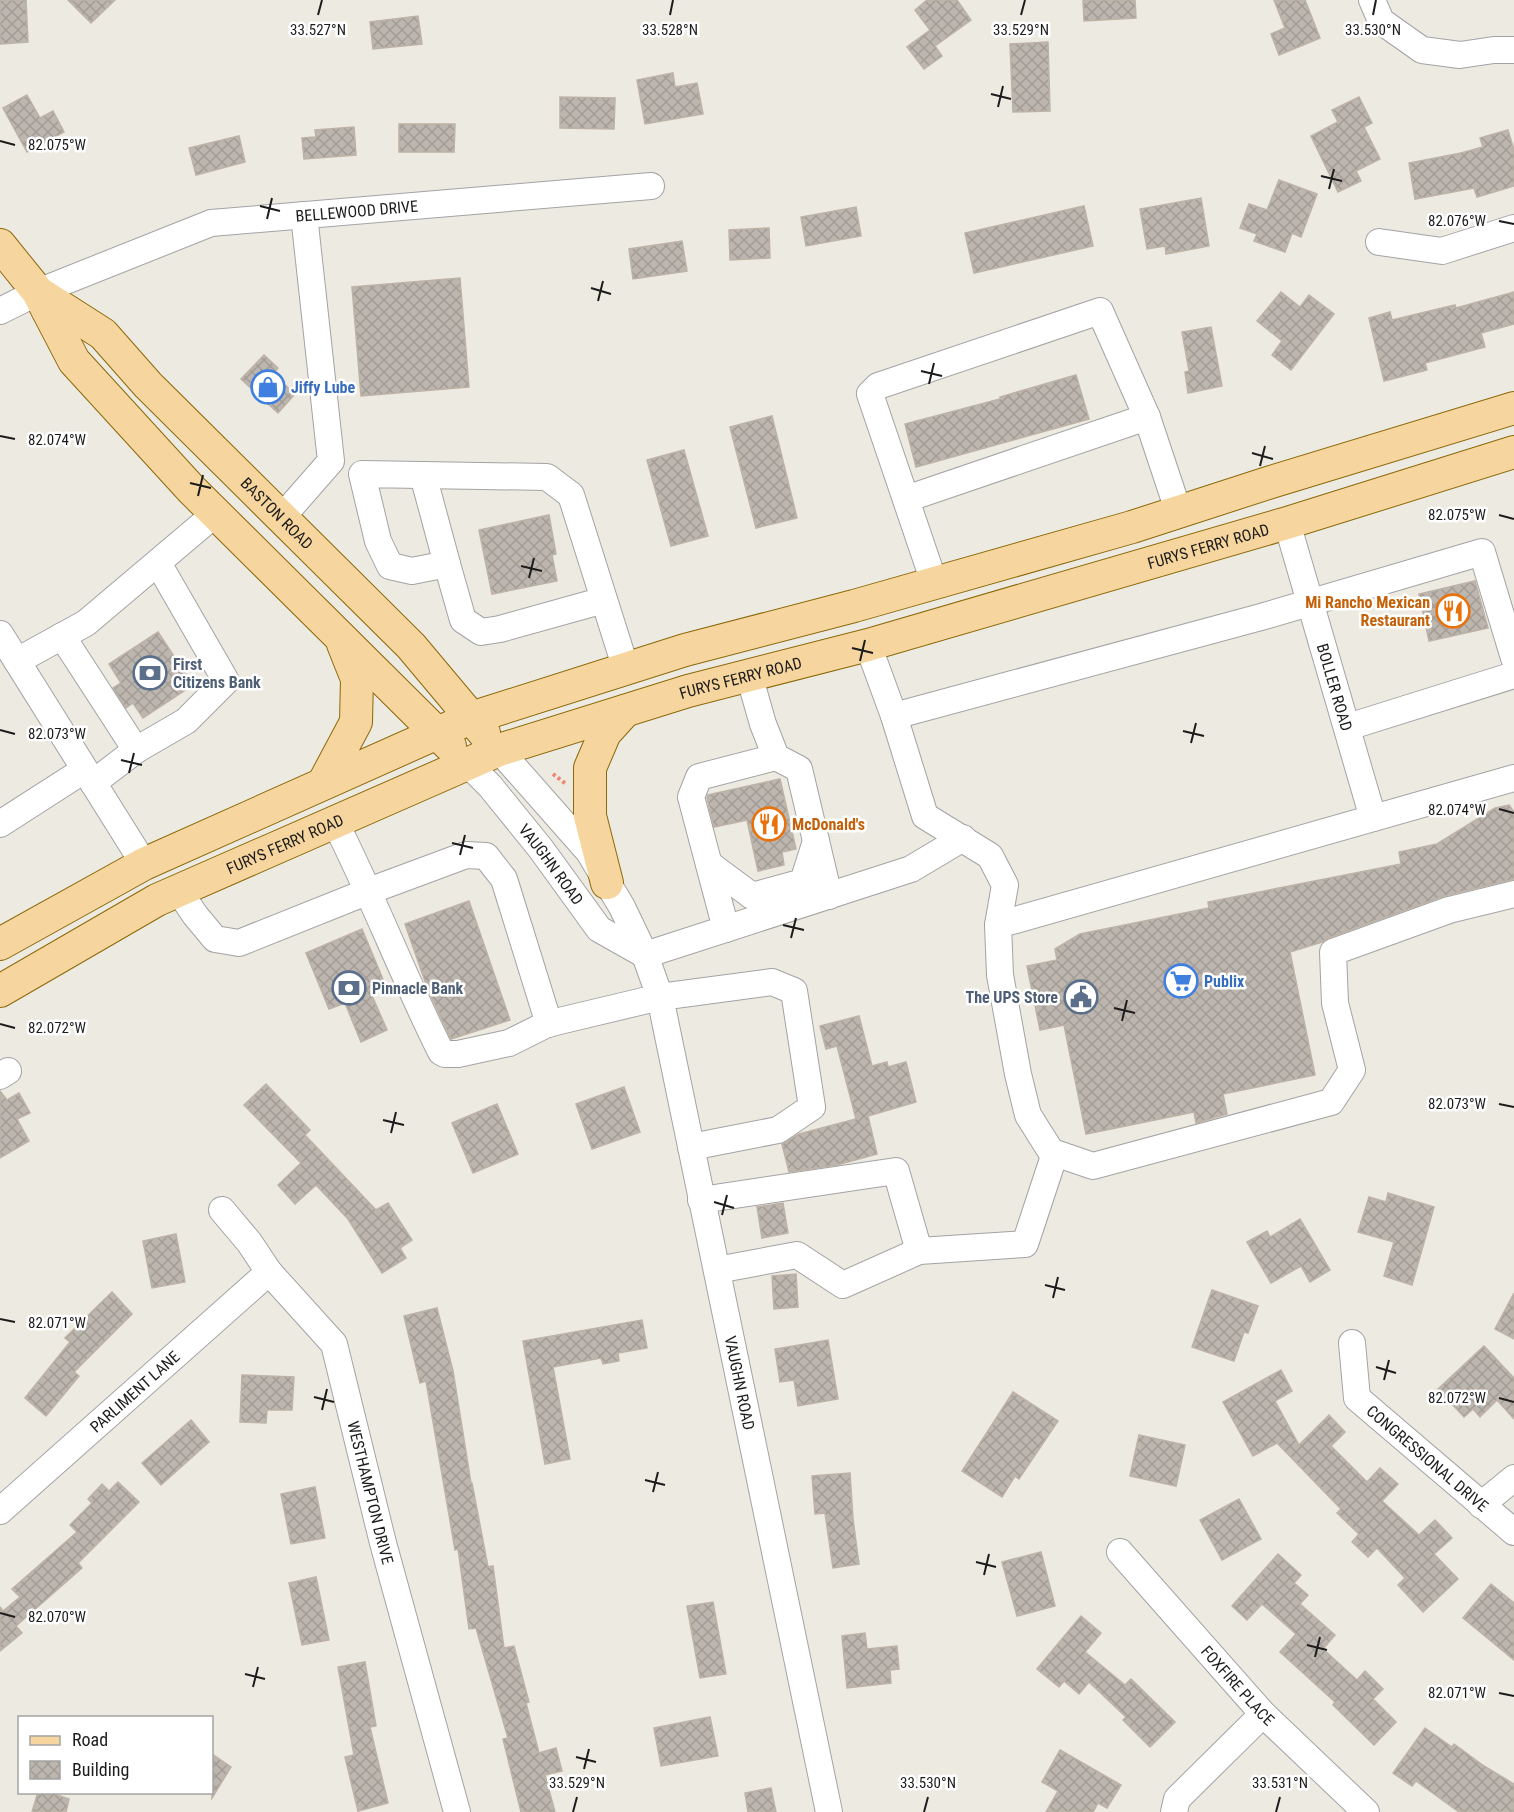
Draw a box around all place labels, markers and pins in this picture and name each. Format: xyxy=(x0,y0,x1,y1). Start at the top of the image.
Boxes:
shop icon: Jiffy Lube xyxy=(250,369,286,405)
place label: Jiffy Lube xyxy=(291,378,356,397)
place label: Mi Rancho Mexican Restaurant xyxy=(1305,593,1430,630)
restaurant icon: Mi Rancho Mexican Restaurant xyxy=(1435,593,1471,629)
bank icon: First Citizens Bank xyxy=(132,655,168,691)
place label: First Citizens Bank xyxy=(173,655,261,692)
restaurant icon: McDonald's xyxy=(751,806,787,842)
place label: McDonald's xyxy=(792,815,865,834)
supermarket icon: Publix xyxy=(1163,963,1199,999)
bank icon: Pinnacle Bank xyxy=(331,970,367,1006)
place label: Publix xyxy=(1204,972,1245,991)
place label: Pinnacle Bank xyxy=(372,979,464,998)
public building icon: The UPS Store xyxy=(1063,979,1099,1015)
place label: The UPS Store xyxy=(965,988,1058,1007)

